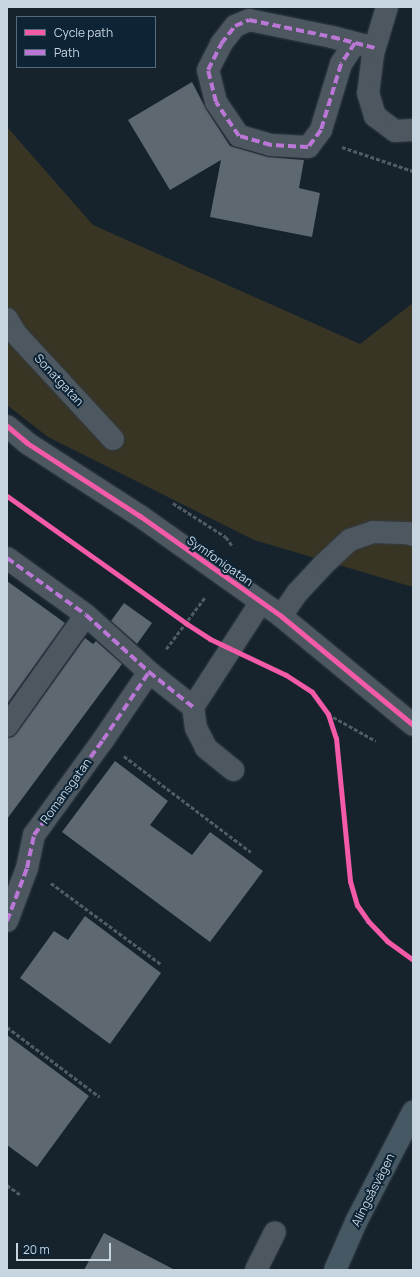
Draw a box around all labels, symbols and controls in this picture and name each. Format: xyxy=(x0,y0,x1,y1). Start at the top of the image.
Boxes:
legend xyxy=(16,16,156,68)
text: Cycle path xyxy=(54,24,113,41)
text: Path xyxy=(54,44,80,61)
street label: Sonatgatan xyxy=(31,351,87,409)
street label: Symfonigatan xyxy=(184,533,256,589)
street label: Romansgatan xyxy=(37,755,95,827)
street label: Alingsåsvägen xyxy=(348,1151,398,1229)
scale bar xyxy=(18,1235,113,1261)
text: 20 m xyxy=(23,1241,50,1258)

